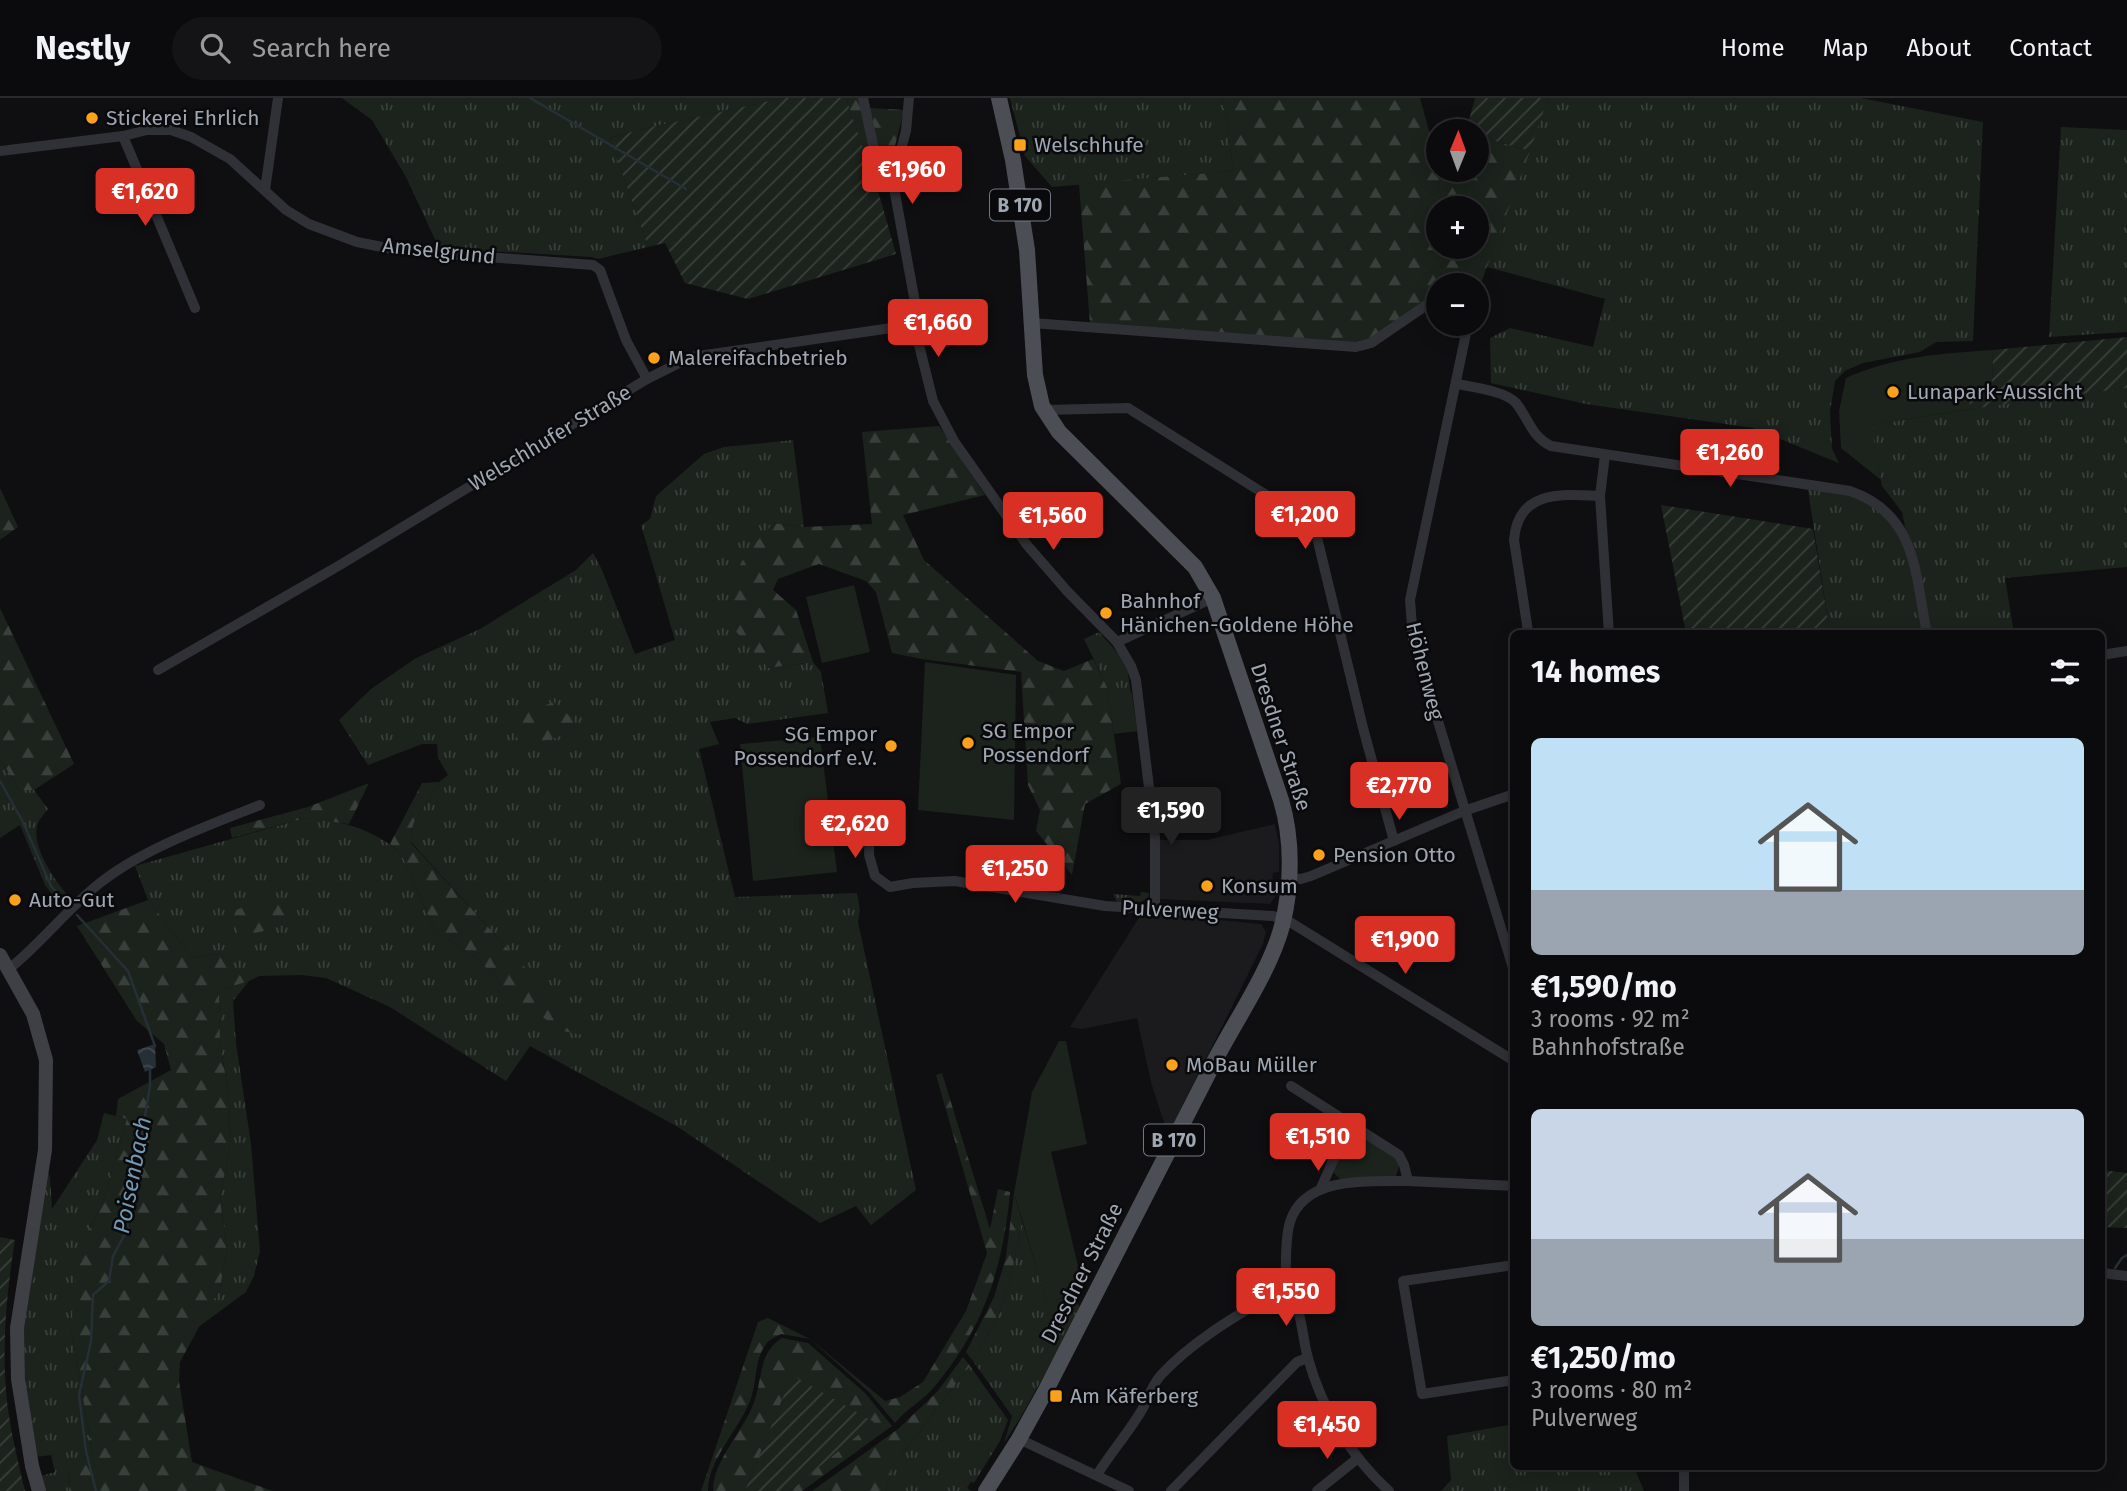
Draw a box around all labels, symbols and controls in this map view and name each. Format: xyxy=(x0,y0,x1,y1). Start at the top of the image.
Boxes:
search box xyxy=(172,17,662,80)
text: Nestly xyxy=(35,28,130,68)
icon: search xyxy=(196,29,234,67)
text: Search here xyxy=(252,33,391,64)
text: Home xyxy=(1721,34,1785,62)
text: Map xyxy=(1823,34,1869,62)
text: About xyxy=(1907,34,1971,62)
text: Contact xyxy=(2009,34,2092,62)
place label: Stickerei Ehrlich xyxy=(106,105,259,131)
marker: Stickerei Ehrlich xyxy=(84,110,100,126)
north arrow xyxy=(1426,119,1489,182)
map controls xyxy=(1426,119,1489,336)
place label: Welschhufe xyxy=(1034,132,1144,158)
marker: Welschhufe xyxy=(1012,137,1028,153)
pin: €1,960 xyxy=(855,146,969,206)
text: €1,960 xyxy=(878,155,946,183)
pin: €1,620 xyxy=(88,169,202,228)
text: €1,620 xyxy=(112,177,178,205)
road number: B 170 xyxy=(990,190,1050,220)
button: + xyxy=(1426,196,1489,259)
street label: Amselgrund xyxy=(381,232,497,270)
button: − xyxy=(1426,273,1489,336)
pin: €1,660 xyxy=(881,300,995,359)
text: €1,660 xyxy=(904,308,972,336)
place label: Malereifachbetrieb xyxy=(668,345,848,371)
marker: Malereifachbetrieb xyxy=(646,350,662,366)
street label: Welschhufer Straße xyxy=(464,379,636,497)
place label: Lunapark-Aussicht xyxy=(1907,379,2083,405)
marker: Lunapark-Aussicht xyxy=(1885,384,1901,400)
pin: €1,260 xyxy=(1673,430,1787,489)
text: €1,260 xyxy=(1696,438,1764,466)
pin: €1,200 xyxy=(1248,491,1362,551)
pin: €1,560 xyxy=(996,492,1110,552)
text: €1,200 xyxy=(1271,500,1339,528)
text: €1,560 xyxy=(1019,501,1087,529)
place label: Bahnhof Hänichen-Goldene Höhe xyxy=(1120,588,1354,638)
marker: Bahnhof Hänichen-Goldene Höhe xyxy=(1098,605,1114,621)
street label: Höhenweg xyxy=(1400,619,1450,723)
icon: filters xyxy=(2046,653,2084,691)
text: 14 homes xyxy=(1531,654,1660,690)
street label: Dresdner Straße xyxy=(1245,660,1317,814)
place label: SG Empor Possendorf xyxy=(982,718,1091,768)
place label: SG Empor Possendorf e.V. xyxy=(734,721,877,771)
marker: SG Empor Possendorf xyxy=(960,735,976,751)
marker: SG Empor Possendorf e.V. xyxy=(883,738,899,754)
pin: €2,770 xyxy=(1342,762,1456,822)
text: €2,770 xyxy=(1366,771,1432,799)
icon: home xyxy=(1745,784,1871,910)
pin: €1,590 xyxy=(1114,788,1228,847)
text: €1,590 xyxy=(1137,796,1205,824)
pin: €2,620 xyxy=(798,800,912,860)
text: €2,620 xyxy=(821,809,889,837)
place label: Pension Otto xyxy=(1333,842,1456,868)
pin: €1,250 xyxy=(958,846,1072,905)
marker: Pension Otto xyxy=(1311,847,1327,863)
text: €1,250 xyxy=(982,854,1048,882)
place label: Konsum xyxy=(1221,873,1298,899)
marker: Konsum xyxy=(1199,878,1215,894)
place label: Auto-Gut xyxy=(29,887,115,913)
marker: Auto-Gut xyxy=(7,892,23,908)
street label: Pulverweg xyxy=(1121,894,1219,926)
pin: €1,900 xyxy=(1348,916,1462,976)
text: €1,900 xyxy=(1371,925,1439,953)
text: €1,590/mo xyxy=(1531,969,1677,1005)
text: 3 rooms · 92 m² xyxy=(1531,1005,1690,1033)
text: Bahnhofstraße xyxy=(1531,1033,1685,1061)
place label: MoBau Müller xyxy=(1186,1052,1317,1078)
marker: MoBau Müller xyxy=(1164,1057,1180,1073)
water label: Poisenbach xyxy=(107,1114,157,1236)
pin: €1,510 xyxy=(1261,1114,1375,1173)
text: €1,510 xyxy=(1286,1122,1350,1150)
road number: B 170 xyxy=(1144,1124,1204,1156)
icon: home xyxy=(1745,1155,1871,1281)
street label: Dresdner Straße xyxy=(1035,1199,1129,1347)
pin: €1,550 xyxy=(1229,1268,1343,1328)
text: €1,550 xyxy=(1252,1277,1320,1305)
text: €1,250/mo xyxy=(1531,1340,1676,1376)
text: 3 rooms · 80 m² xyxy=(1531,1376,1692,1404)
place label: Am Käferberg xyxy=(1070,1383,1198,1409)
marker: Am Käferberg xyxy=(1048,1388,1064,1404)
pin: €1,450 xyxy=(1270,1402,1384,1461)
text: Pulverweg xyxy=(1531,1404,1637,1432)
text: €1,450 xyxy=(1293,1410,1361,1438)

